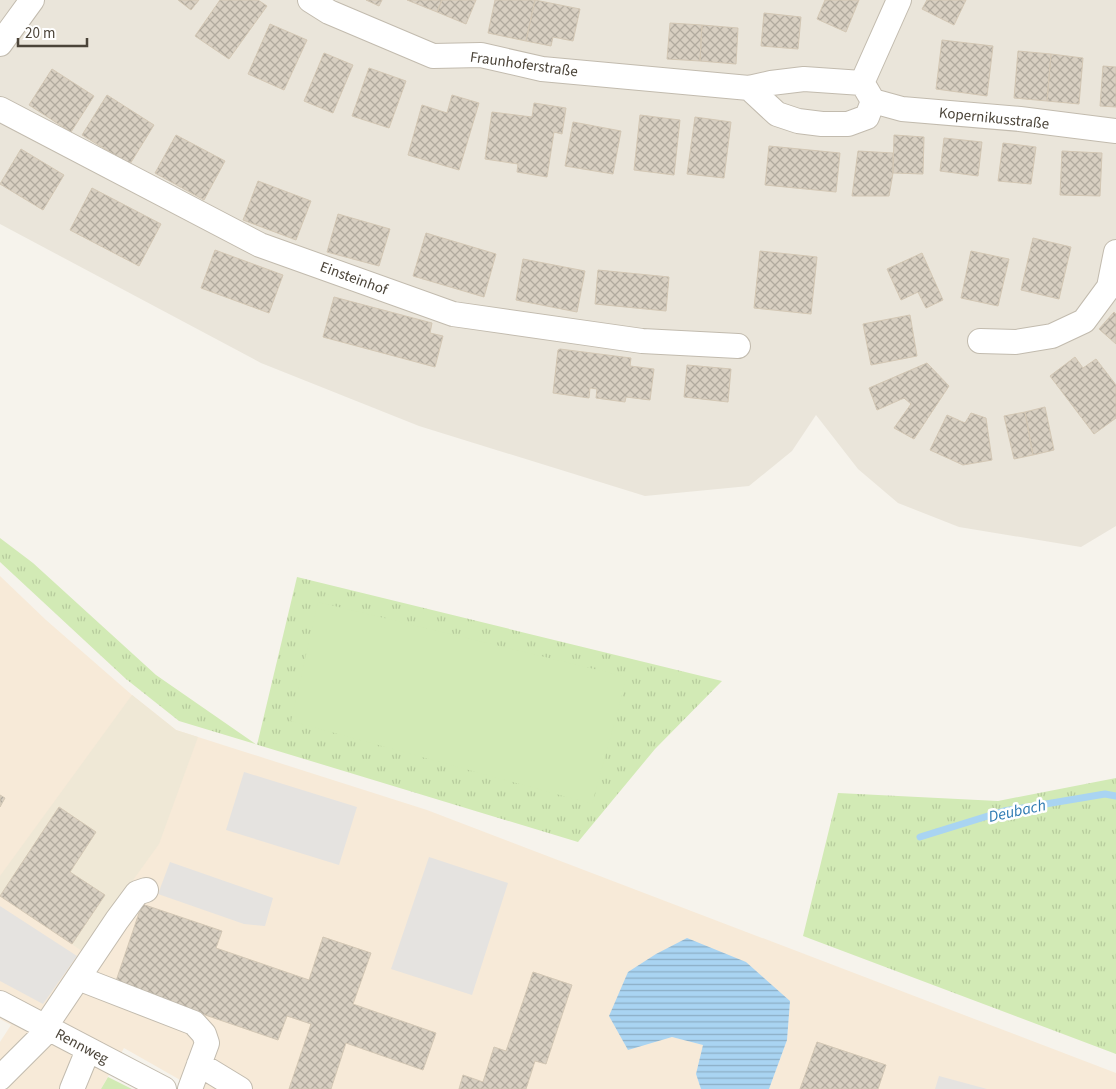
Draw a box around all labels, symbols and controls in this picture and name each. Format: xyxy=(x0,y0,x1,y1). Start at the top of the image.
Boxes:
scale bar xyxy=(18,15,86,47)
text: 20 m xyxy=(25,23,55,44)
street label: Fraunhoferstraße xyxy=(469,47,579,82)
street label: Kopernikusstraße xyxy=(938,102,1050,135)
street label: Einsteinhof xyxy=(317,257,391,301)
water label: Deubach xyxy=(987,794,1048,828)
street label: Rennweg xyxy=(51,1024,113,1069)

